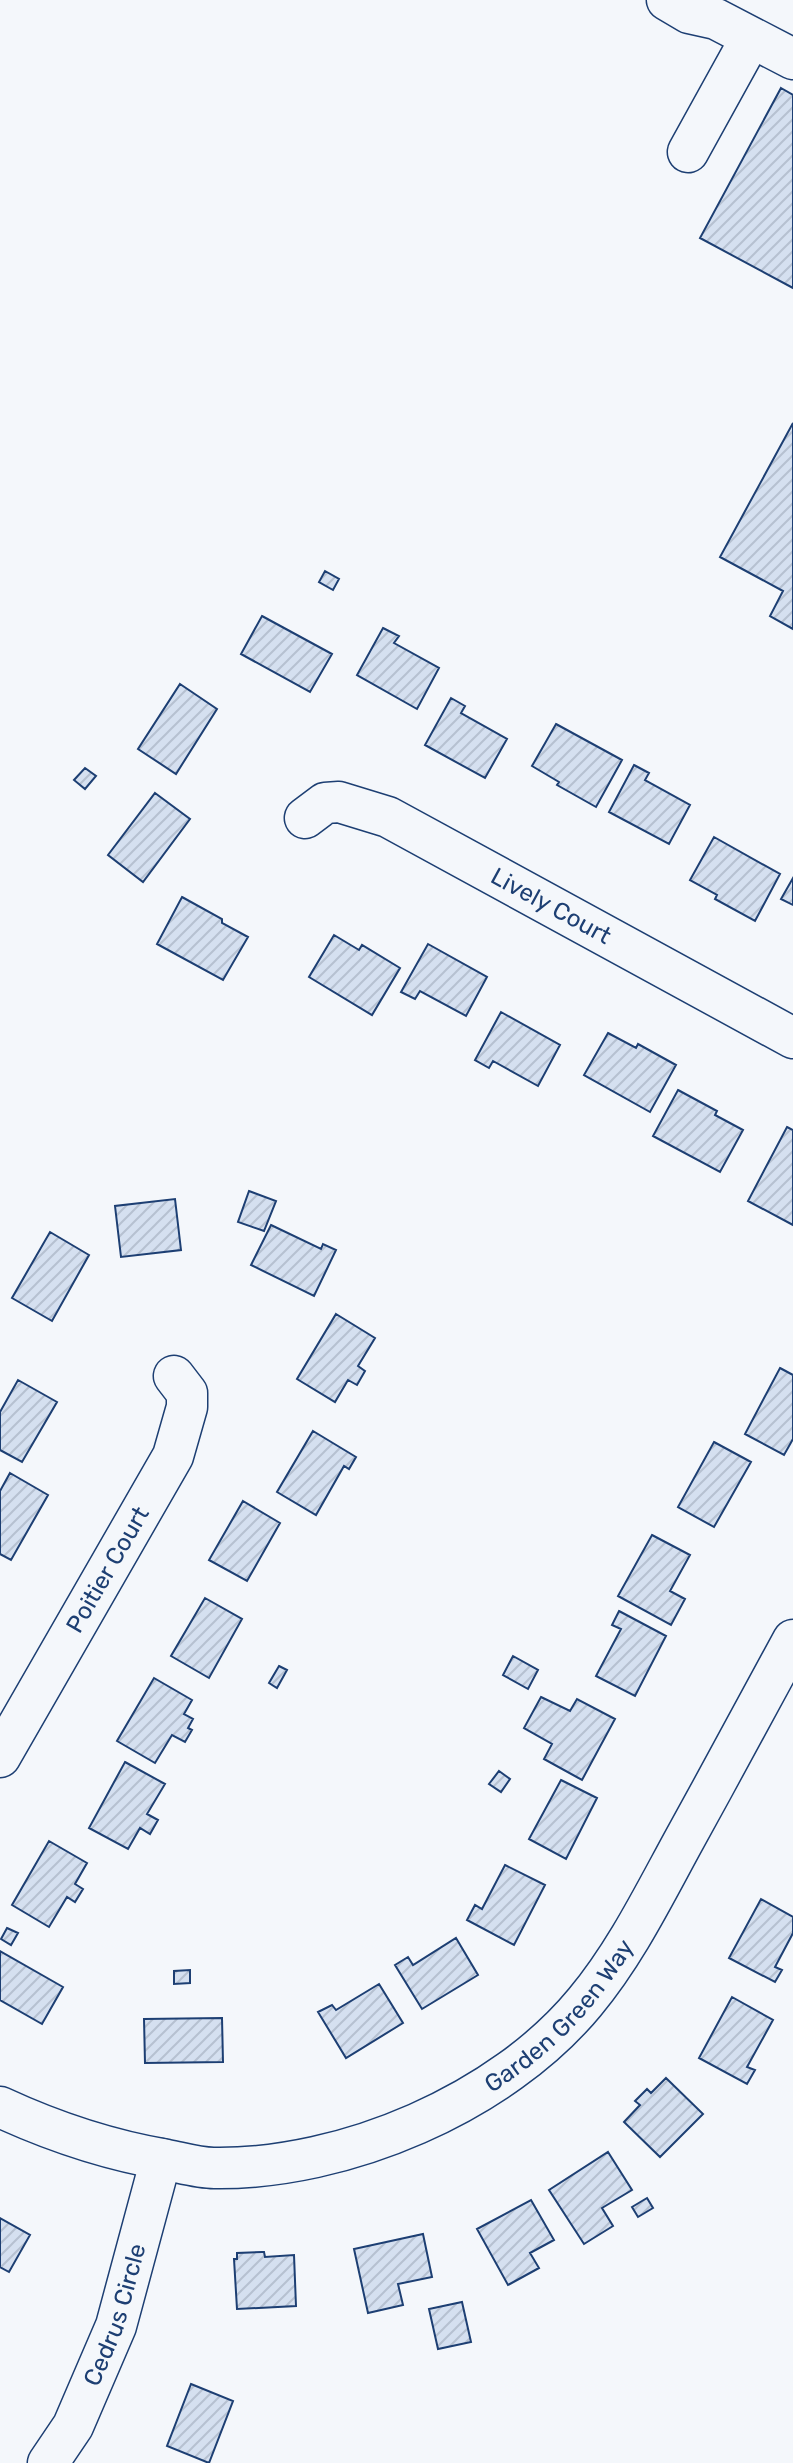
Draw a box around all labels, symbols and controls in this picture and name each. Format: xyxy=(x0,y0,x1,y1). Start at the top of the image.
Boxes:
street label: Lively Court xyxy=(486,862,616,950)
street label: Poitier Court xyxy=(60,1502,155,1638)
street label: Garden Green Way xyxy=(479,1934,639,2098)
street label: Cedrus Circle xyxy=(78,2240,152,2390)

